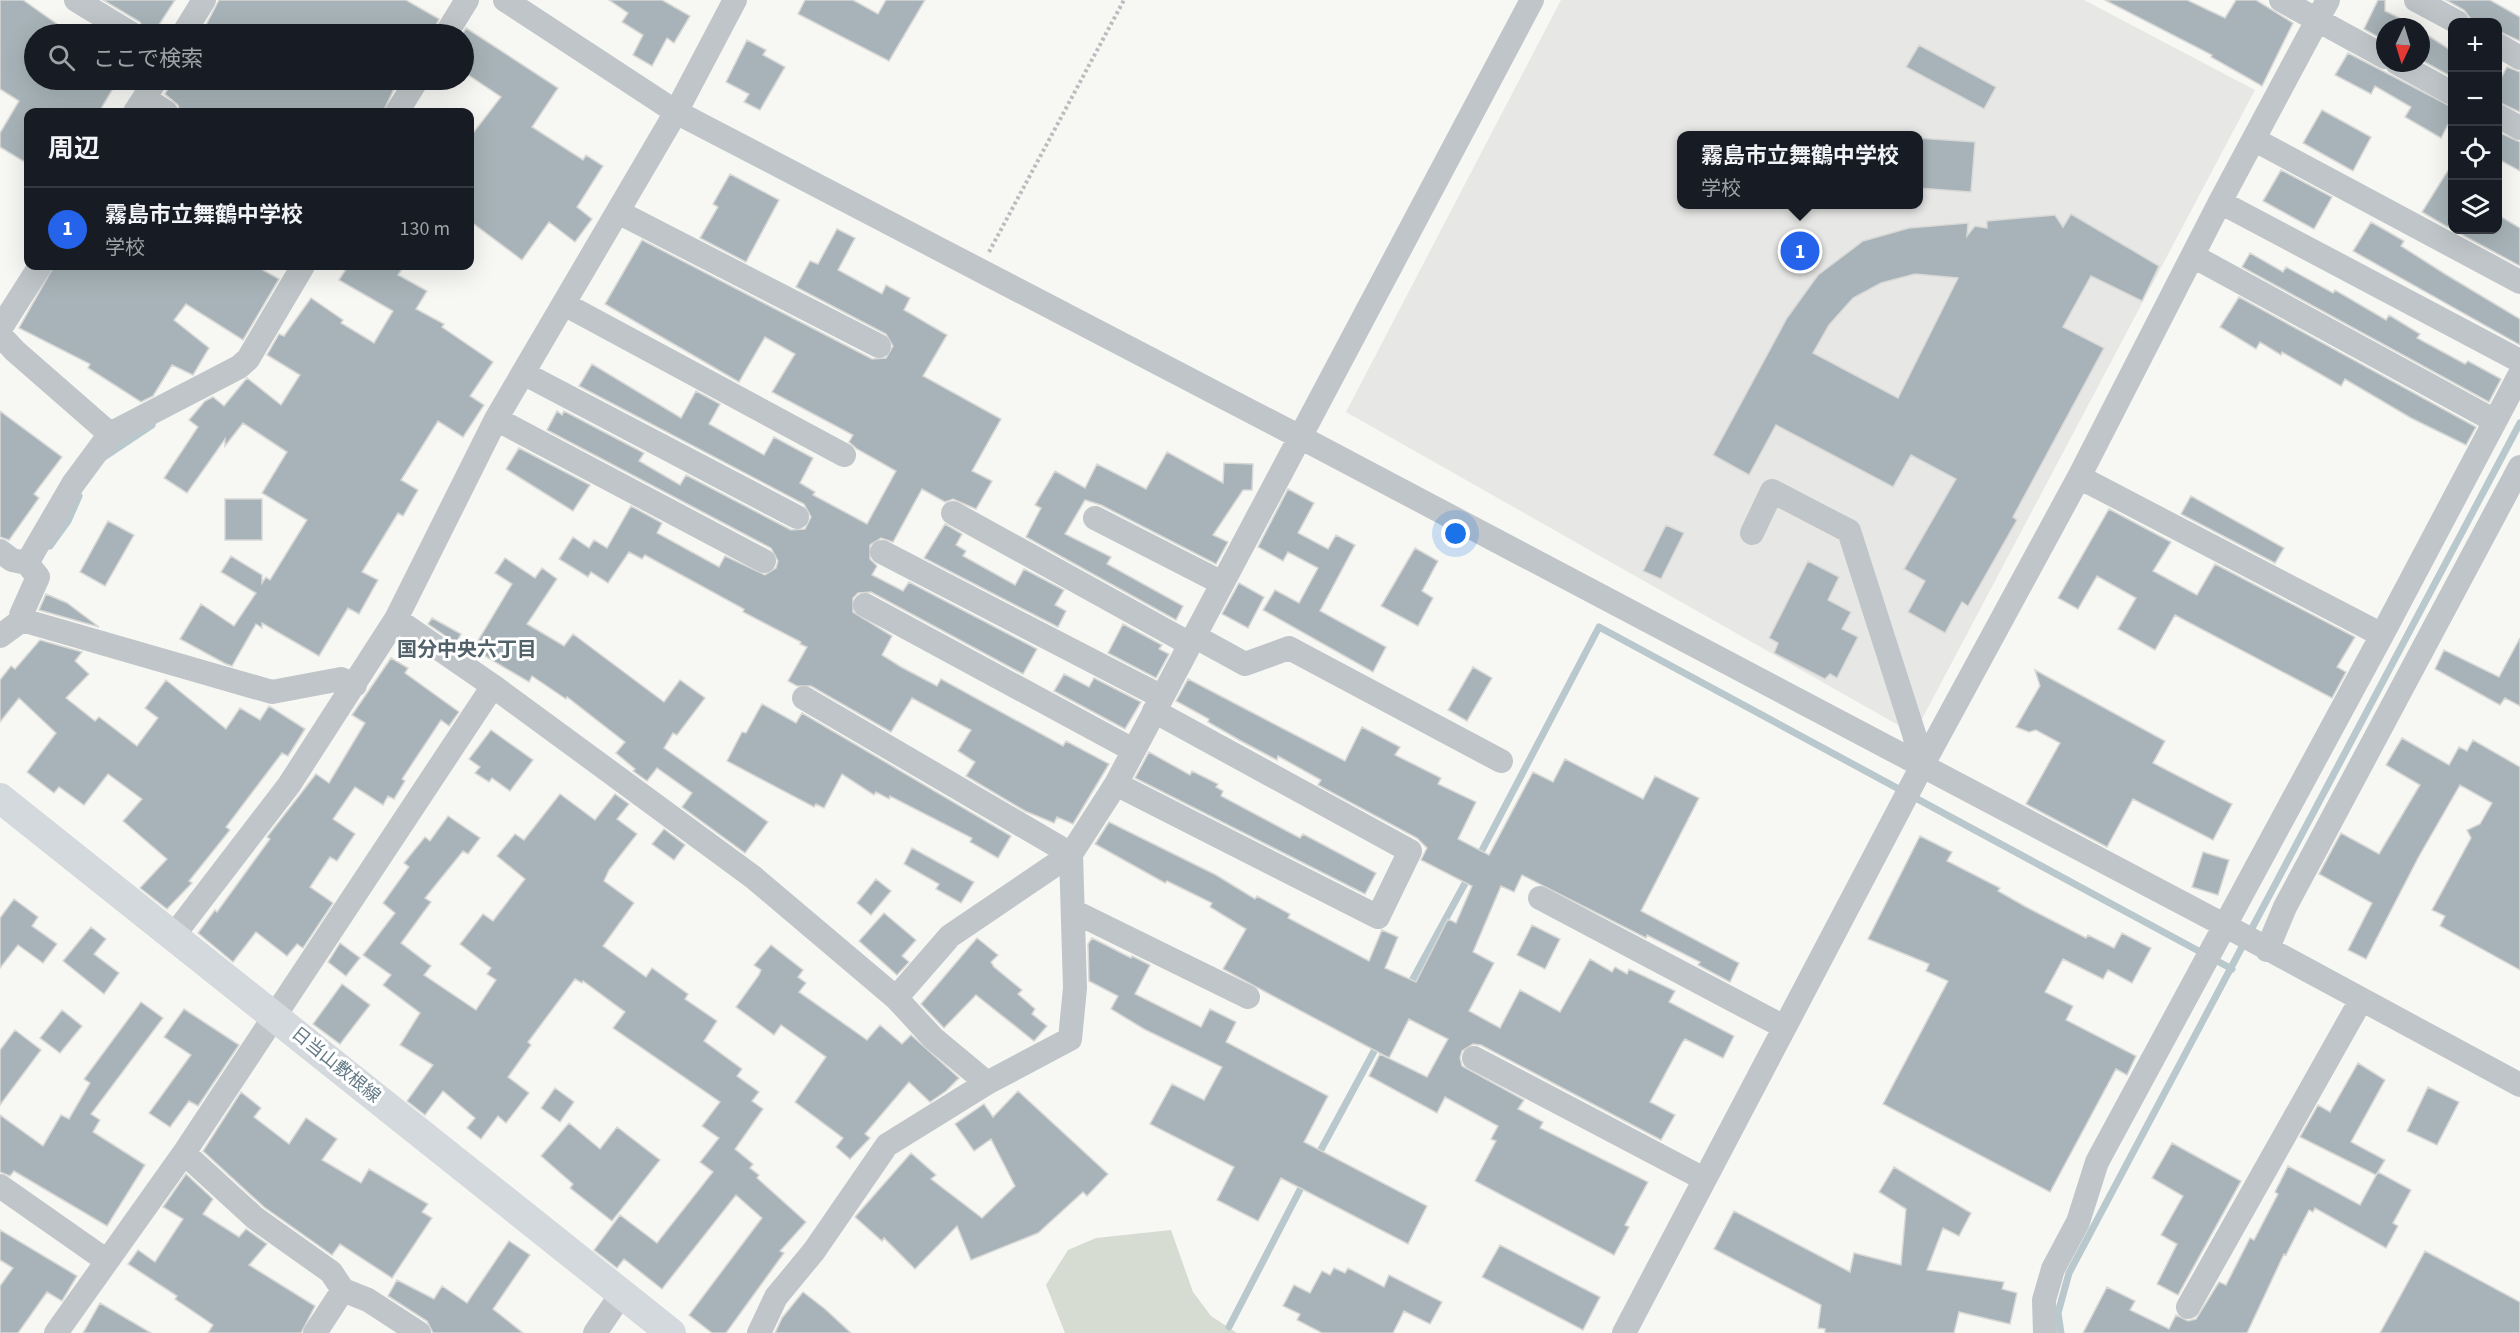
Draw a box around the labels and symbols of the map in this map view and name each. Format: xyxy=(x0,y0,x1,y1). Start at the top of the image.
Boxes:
north arrow xyxy=(2376,18,2430,72)
pin: 1 xyxy=(1780,228,1820,274)
your location xyxy=(1441,519,1470,548)
district label: 国分中央六丁目 xyxy=(397,636,537,664)
street label: 日当山敷根線 xyxy=(286,1021,386,1109)

